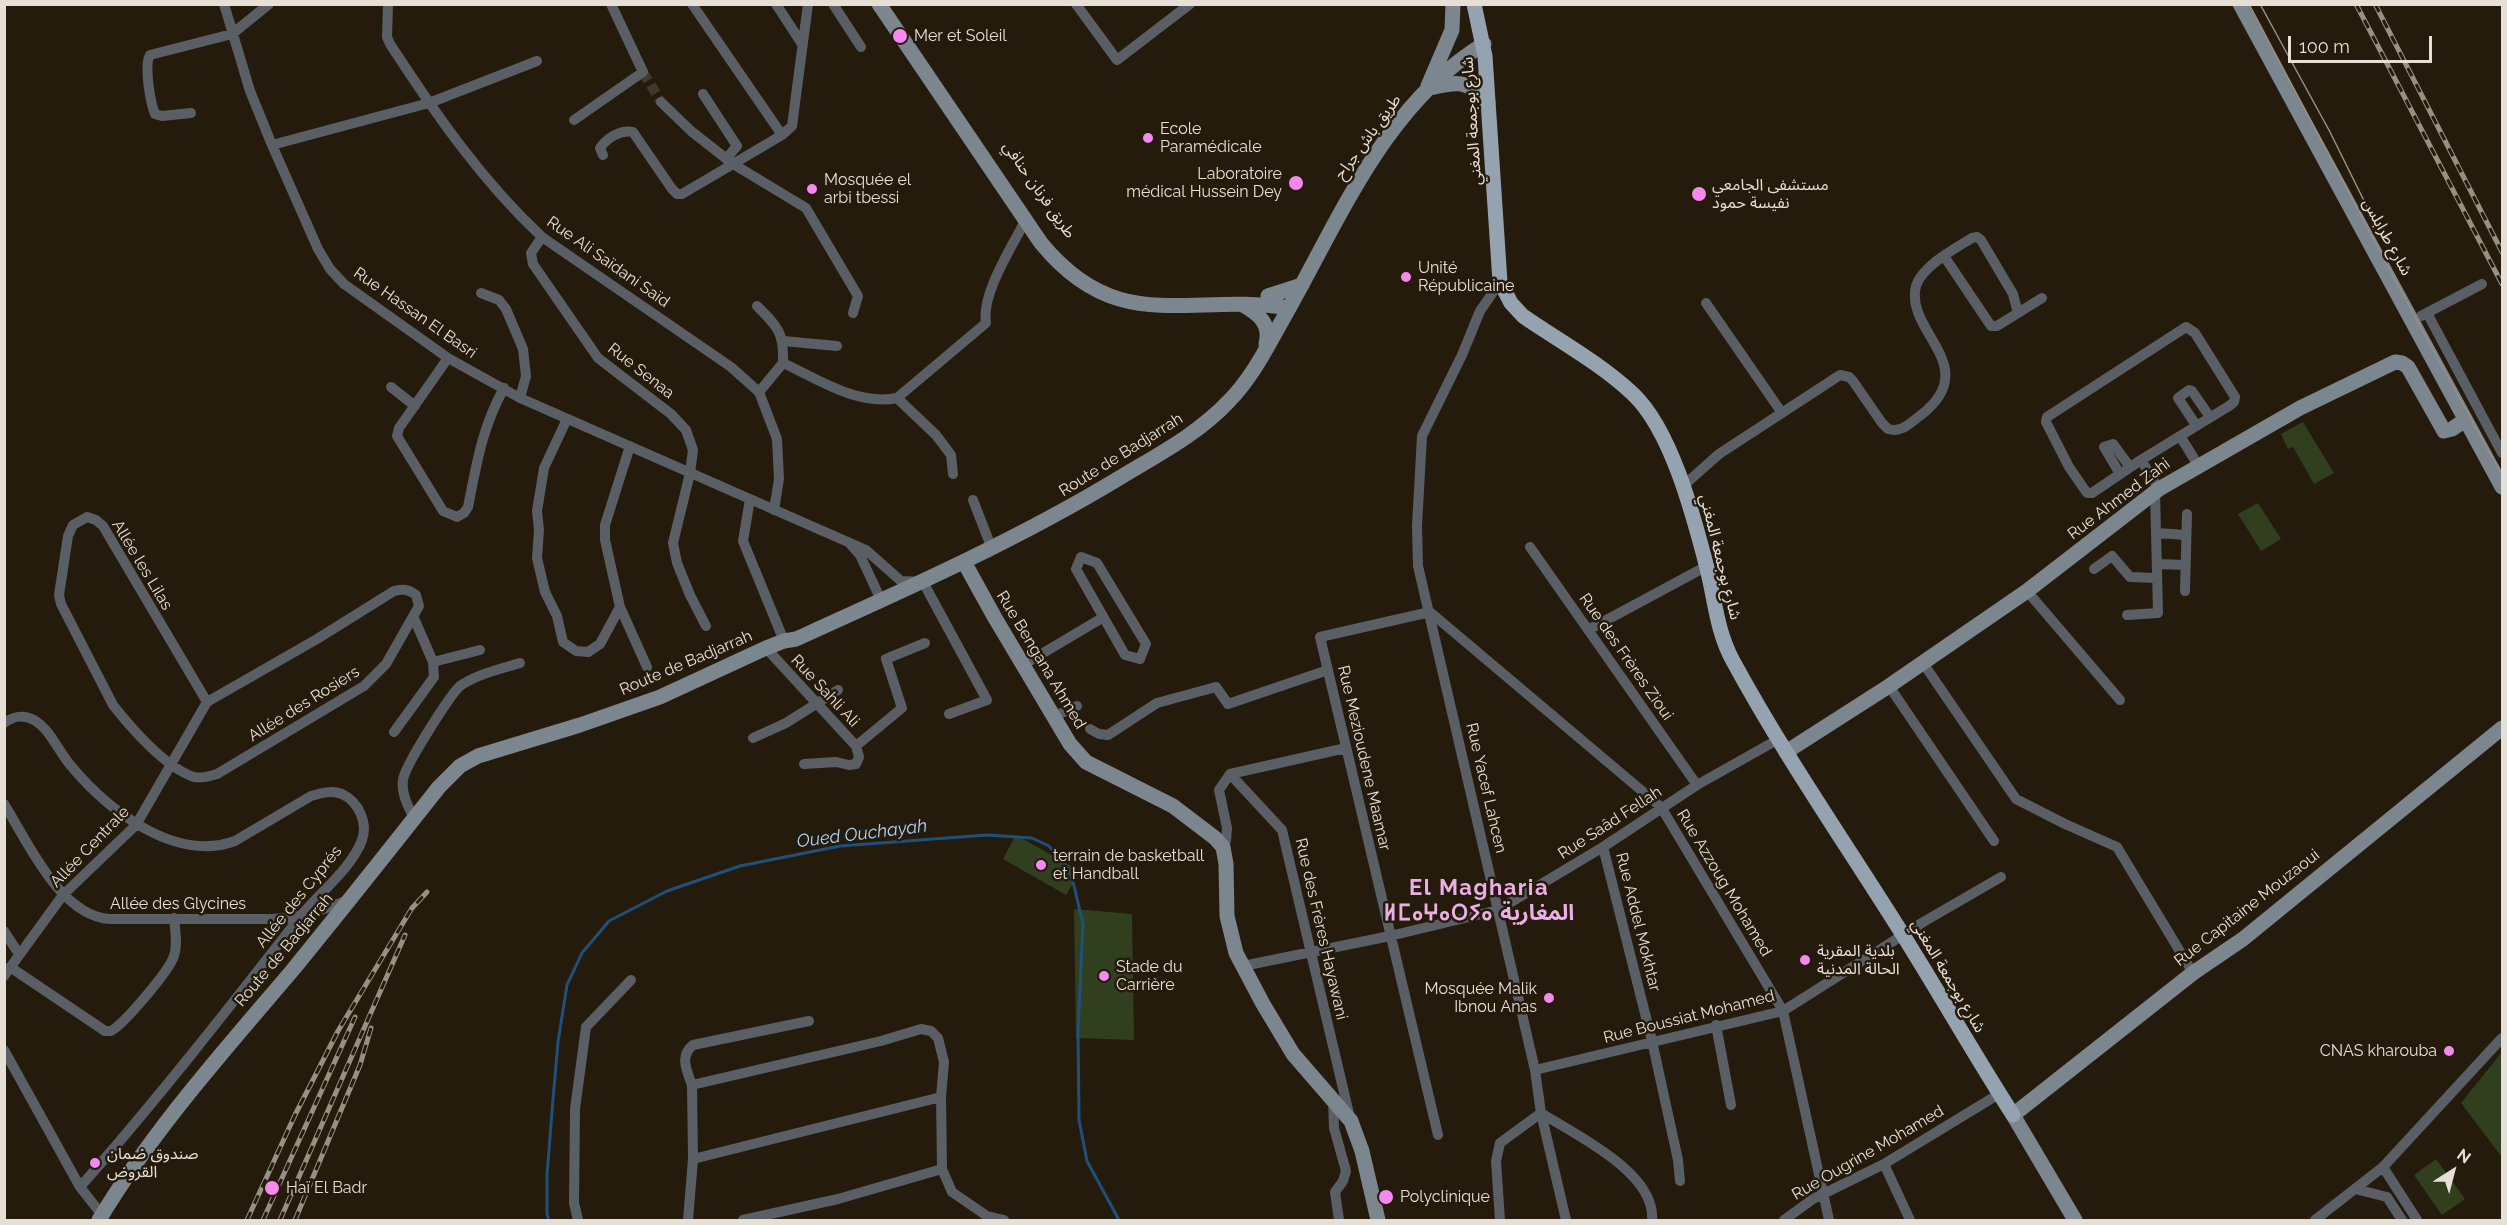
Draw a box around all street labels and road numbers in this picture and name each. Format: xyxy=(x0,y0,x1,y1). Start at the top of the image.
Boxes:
street label: شارع بوجمعة المغني xyxy=(1458,56,1486,186)
street label: طريق باش جراح xyxy=(1331,91,1405,183)
street label: طريق فرنان حنافي xyxy=(998,138,1080,242)
street label: شارع طرابلس xyxy=(2358,195,2416,279)
street label: Rue Ali Saïdani Saïd xyxy=(543,212,673,312)
street label: Rue Hassan El Basri xyxy=(350,263,480,363)
street label: Rue Senaa xyxy=(604,339,678,403)
street label: Route de Badjarrah xyxy=(1056,409,1186,501)
street label: Rue Ahmed Zahi xyxy=(2064,454,2174,544)
street label: شارع بوجمعة المغني xyxy=(1695,492,1745,622)
street label: Allée les Lilas xyxy=(108,517,176,613)
street label: Rue Bengana Ahmed xyxy=(992,588,1090,732)
street label: Rue des Frères Zioui xyxy=(1575,590,1677,724)
street label: Route de Badjarrah xyxy=(617,626,755,700)
street label: Rue Sahli Ali xyxy=(787,651,863,731)
street label: Allée des Rosiers xyxy=(245,662,363,746)
street label: Rue Mezioudene Maamar xyxy=(1333,664,1395,852)
street label: Rue Yacef Lahcen xyxy=(1462,721,1510,855)
street label: Rue Saâd Fellah xyxy=(1555,782,1665,864)
street label: Allée Centrale xyxy=(46,802,134,892)
street label: Rue Azzoug Mohamed xyxy=(1672,806,1776,960)
street label: Rue des Frères Hayawani xyxy=(1291,836,1351,1022)
street label: Allée des Cyprés xyxy=(252,842,346,952)
street label: Rue Capitaine Mouzaoui xyxy=(2171,845,2323,971)
street label: Rue Addel Mokhtar xyxy=(1611,851,1665,993)
street label: Route de Badjarrah xyxy=(231,889,337,1011)
street label: Allée des Glycines xyxy=(110,894,246,914)
street label: شارع بوجمعة المغني xyxy=(1907,916,1989,1036)
street label: Rue Boussiat Mohamed xyxy=(1602,986,1776,1048)
street label: Rue Ougrine Mohamed xyxy=(1789,1102,1947,1204)

